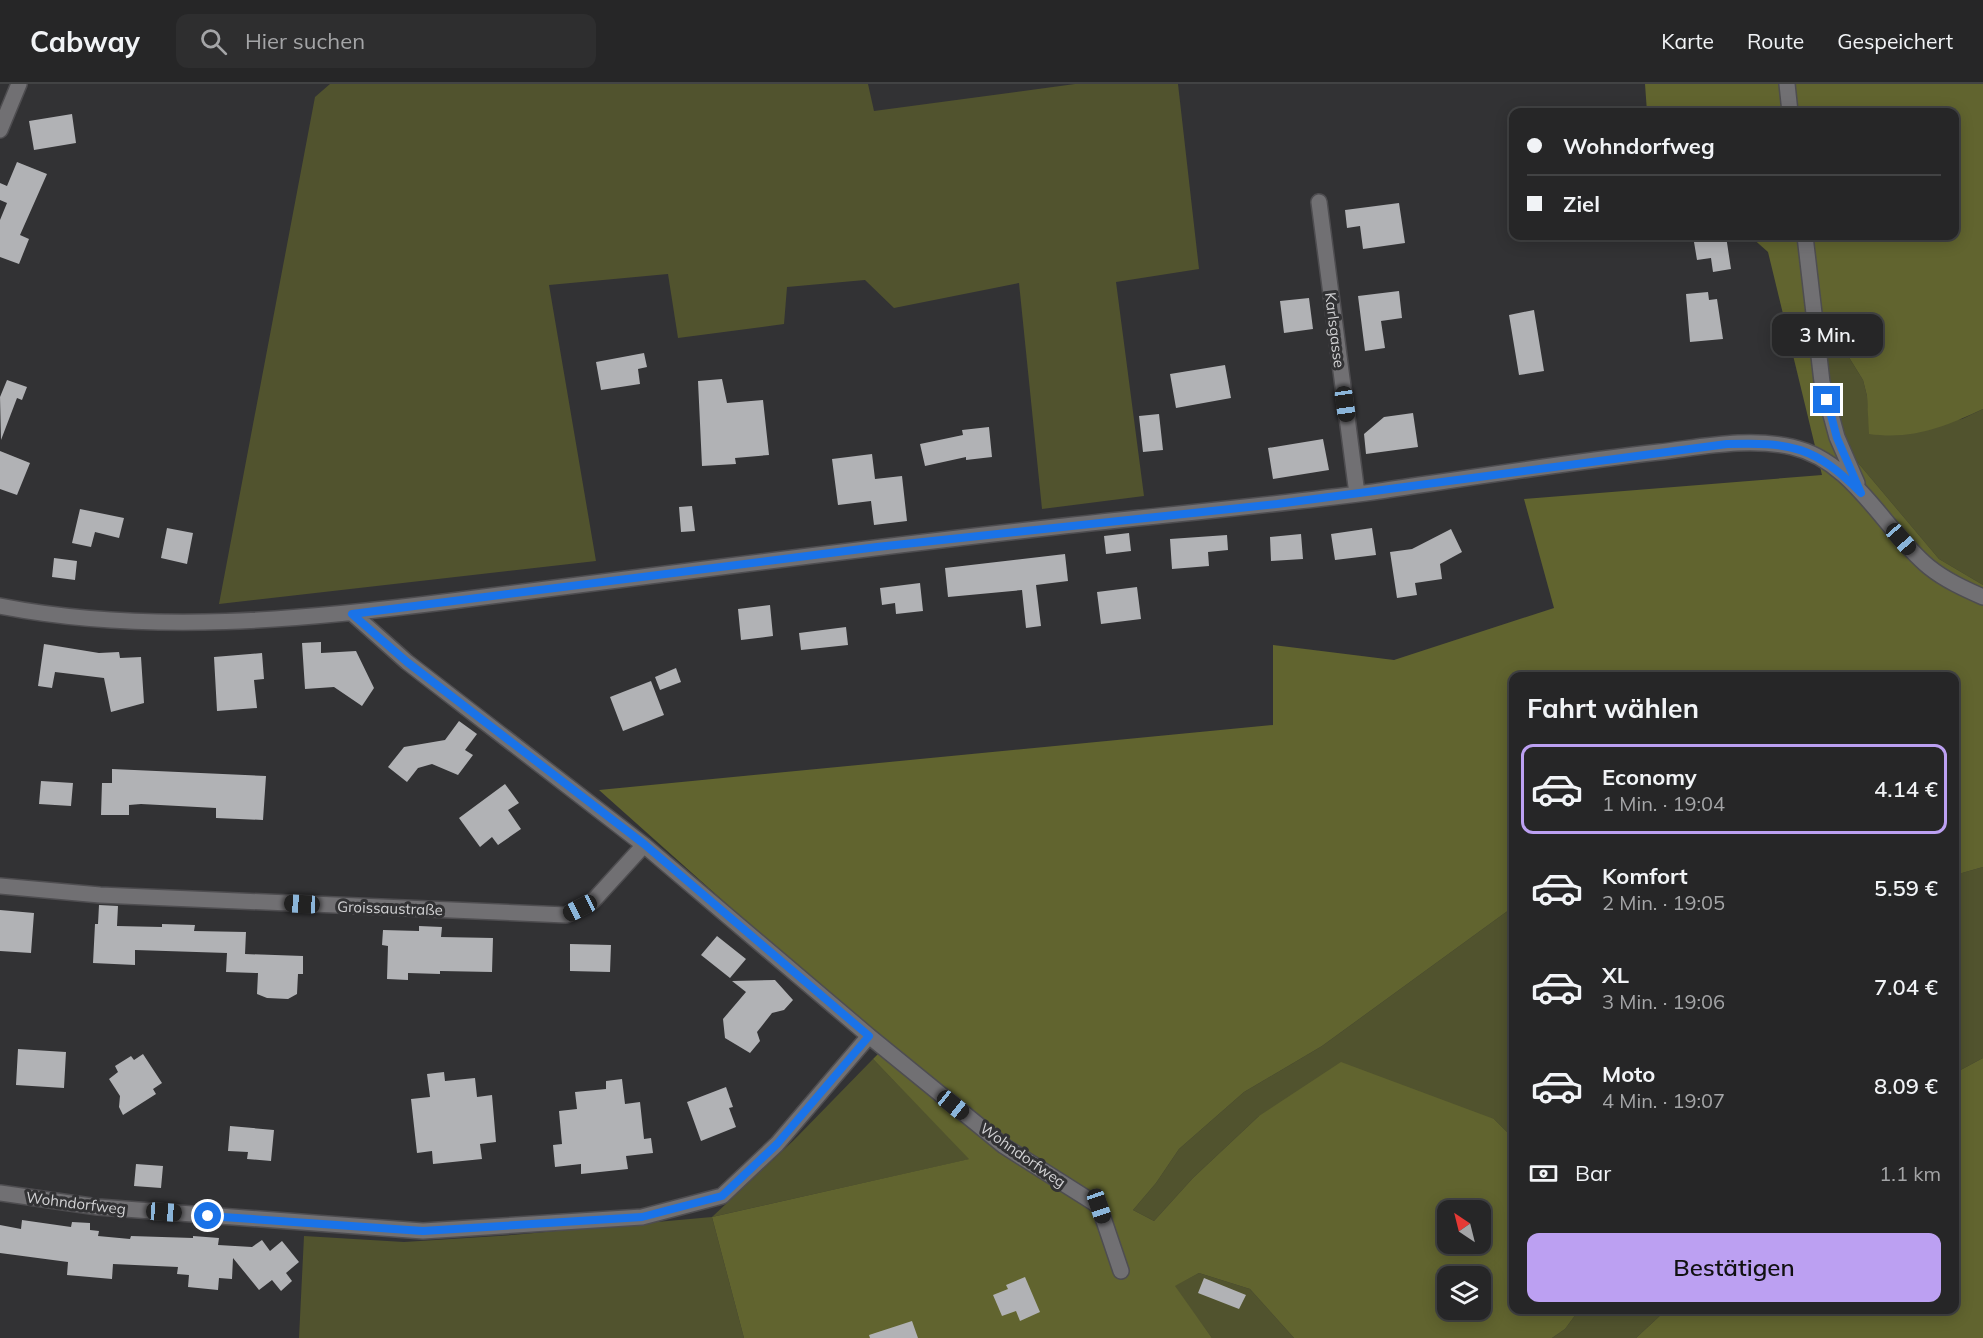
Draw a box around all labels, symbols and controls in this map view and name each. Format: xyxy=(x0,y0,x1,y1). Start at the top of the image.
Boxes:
search box xyxy=(176,14,596,68)
text: Cabway xyxy=(30,24,140,59)
icon: search xyxy=(197,25,230,58)
text: Hier suchen xyxy=(245,27,365,55)
text: Karte xyxy=(1661,28,1714,54)
text: Route xyxy=(1747,28,1804,54)
text: Gespeichert xyxy=(1837,28,1953,54)
text: Wohndorfweg xyxy=(1563,132,1715,160)
text: Ziel xyxy=(1563,190,1600,218)
street label: Karlsgasse xyxy=(1321,291,1349,369)
callout: 3 Min. xyxy=(1772,313,1882,355)
text: 3 Min. xyxy=(1799,322,1856,347)
car xyxy=(1334,385,1356,423)
route end xyxy=(1813,386,1840,413)
car xyxy=(1882,520,1920,558)
text: Fahrt wählen xyxy=(1527,691,1699,725)
icon: car xyxy=(1530,762,1584,816)
text: Economy xyxy=(1602,763,1697,791)
text: 4.14 € xyxy=(1874,775,1938,803)
text: 1 Min. · 19:04 xyxy=(1602,791,1725,816)
icon: car xyxy=(1530,861,1584,915)
text: Komfort xyxy=(1602,862,1688,890)
text: 5.59 € xyxy=(1874,874,1938,902)
text: 2 Min. · 19:05 xyxy=(1602,890,1725,915)
car xyxy=(560,892,600,924)
car xyxy=(284,894,320,914)
street label: Groissaustraße xyxy=(337,897,443,919)
icon: car xyxy=(1530,960,1584,1014)
text: XL xyxy=(1602,961,1629,989)
text: 7.04 € xyxy=(1874,973,1938,1001)
text: 3 Min. · 19:06 xyxy=(1602,989,1725,1014)
icon: car xyxy=(1530,1059,1584,1113)
text: Moto xyxy=(1602,1060,1655,1088)
text: 8.09 € xyxy=(1874,1072,1938,1100)
car xyxy=(933,1087,973,1123)
text: 4 Min. · 19:07 xyxy=(1602,1088,1725,1113)
street label: Wohndorfweg xyxy=(976,1118,1070,1192)
icon: cash xyxy=(1527,1157,1560,1190)
text: Bar xyxy=(1575,1159,1611,1187)
text: 1.1 km xyxy=(1879,1161,1941,1186)
car xyxy=(1085,1186,1113,1226)
street label: Wohndorfweg xyxy=(25,1187,127,1219)
north arrow xyxy=(1437,1200,1491,1254)
map controls xyxy=(1437,1200,1491,1320)
car xyxy=(145,1202,183,1222)
route start xyxy=(194,1202,221,1229)
button: Bestätigen xyxy=(1527,1233,1941,1302)
button: layers xyxy=(1437,1266,1491,1320)

